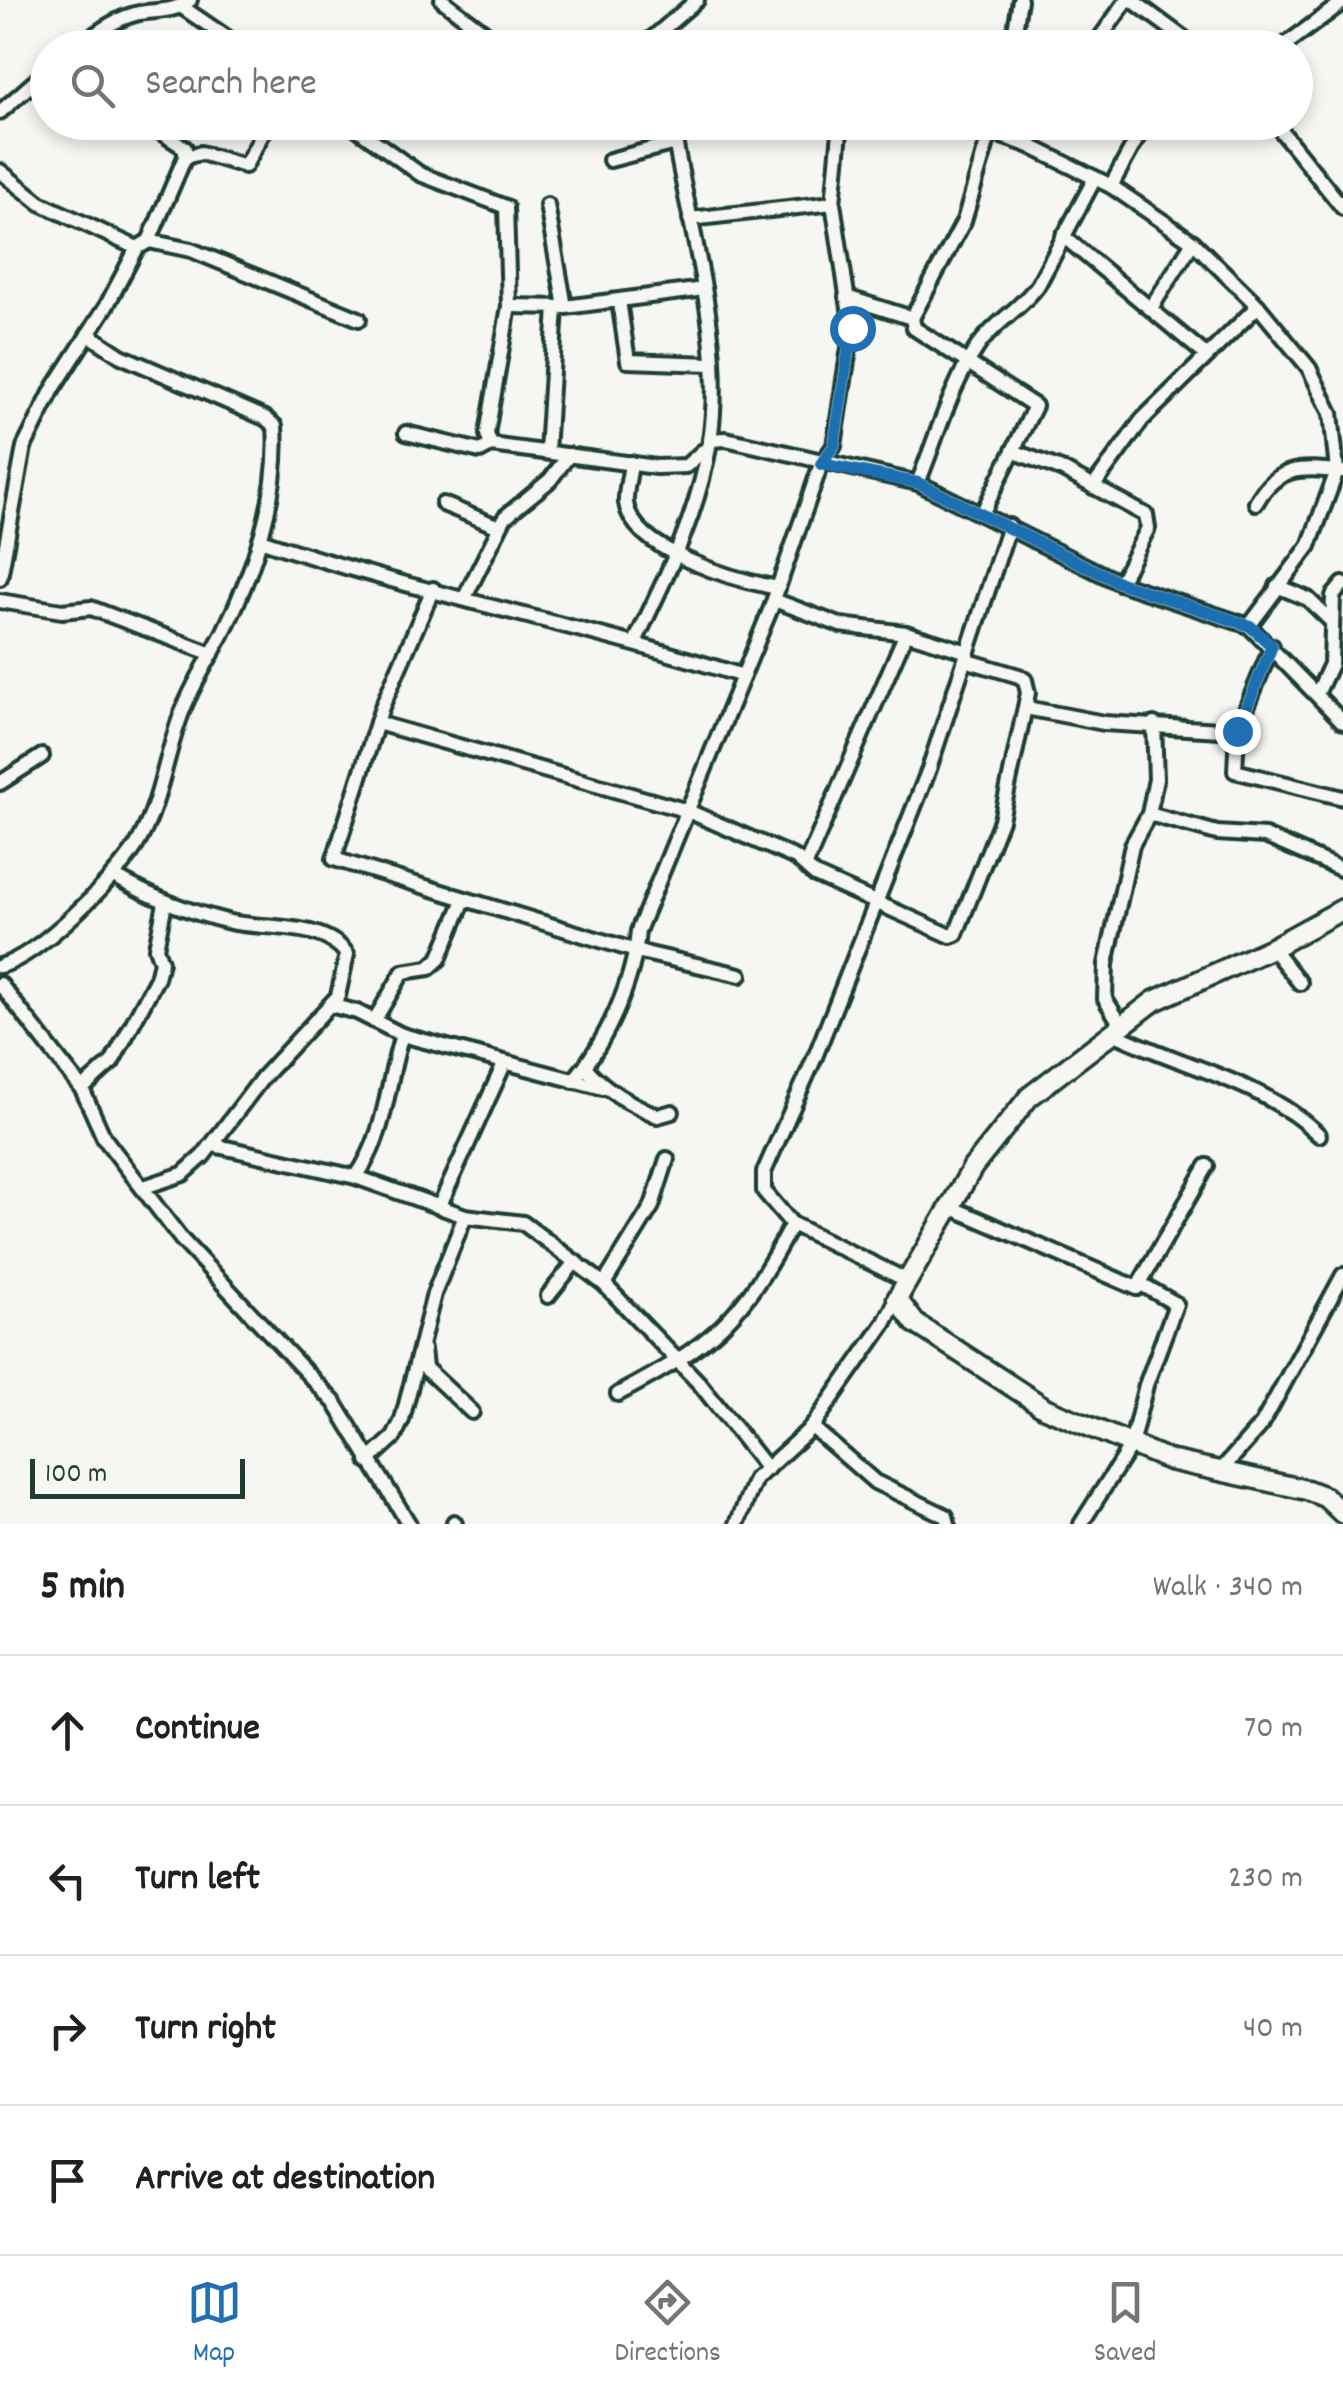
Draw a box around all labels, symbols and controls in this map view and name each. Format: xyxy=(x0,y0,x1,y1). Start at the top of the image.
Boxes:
search box xyxy=(30,30,1313,140)
icon: search xyxy=(65,58,120,113)
text: Search here xyxy=(145,58,317,113)
route start xyxy=(830,306,876,352)
route end xyxy=(1215,709,1261,755)
scale bar xyxy=(30,1454,245,1498)
text: 100 m xyxy=(45,1456,107,1496)
text: 5 min xyxy=(40,1559,125,1619)
text: Walk · 340 m xyxy=(1153,1566,1303,1612)
icon: ahead xyxy=(40,1703,95,1758)
text: Continue xyxy=(135,1703,260,1758)
text: 70 m xyxy=(1244,1707,1303,1753)
icon: left xyxy=(40,1853,95,1908)
text: Turn left xyxy=(135,1853,260,1908)
text: 230 m xyxy=(1228,1857,1303,1903)
icon: right xyxy=(40,2003,95,2058)
text: Turn right xyxy=(135,2003,276,2058)
text: 40 m xyxy=(1243,2007,1303,2053)
icon: arrive xyxy=(40,2153,95,2208)
text: Arrive at destination xyxy=(135,2153,435,2208)
tab: Map xyxy=(187,2275,242,2375)
tab: Directions xyxy=(615,2275,721,2375)
tab: Saved xyxy=(1094,2275,1156,2375)

